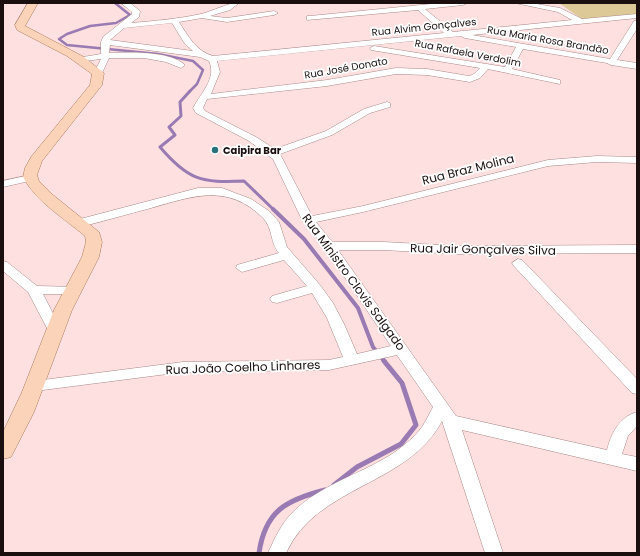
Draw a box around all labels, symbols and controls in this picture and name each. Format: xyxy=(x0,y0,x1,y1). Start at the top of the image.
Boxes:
street label: Rua Alvim Gonçalves xyxy=(371,14,477,40)
street label: Rua Maria Rosa Brandão xyxy=(486,22,610,58)
street label: Rua Rafaela Verdolim xyxy=(414,35,522,71)
street label: Rua José Donato xyxy=(303,53,389,83)
place label: Caipira Bar xyxy=(223,143,282,158)
marker: Caipira Bar xyxy=(210,145,220,155)
street label: Rua Braz Molina xyxy=(420,149,516,189)
street label: Rua Ministro Clovis Salgado xyxy=(299,210,410,354)
street label: Rua Jair Gonçalves Silva xyxy=(410,239,556,259)
street label: Rua João Coelho Linhares xyxy=(165,356,321,378)

